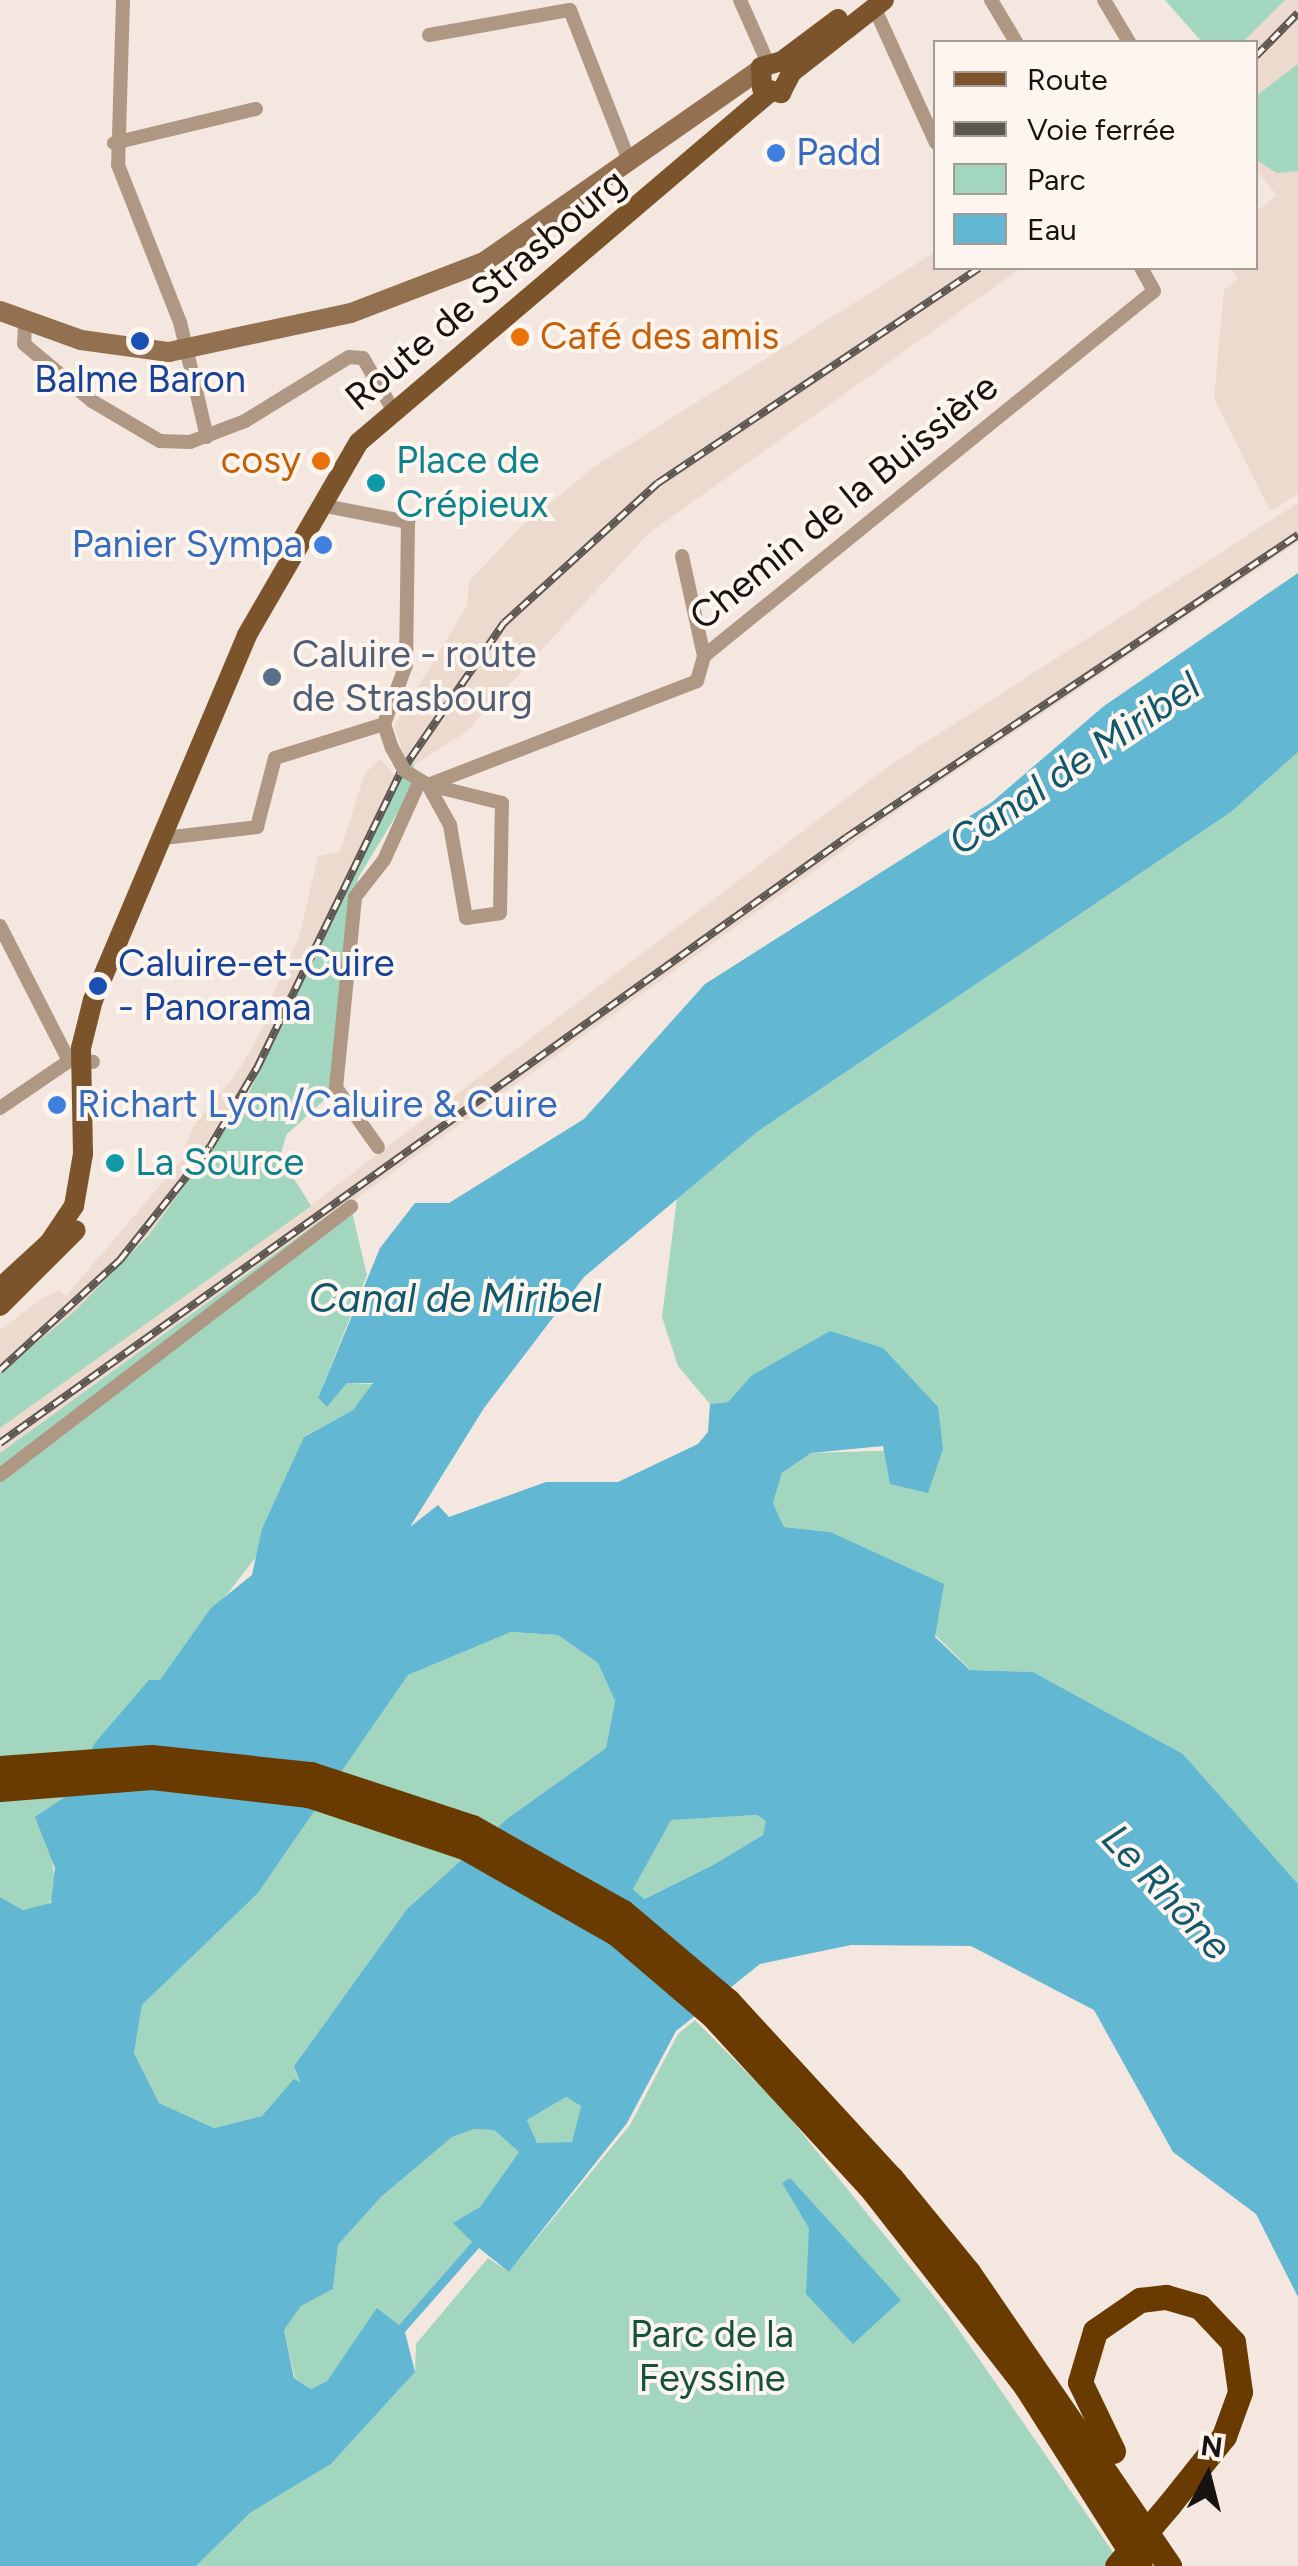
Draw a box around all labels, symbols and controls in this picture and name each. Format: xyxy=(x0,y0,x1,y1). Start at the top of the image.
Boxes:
legend xyxy=(933,40,1258,270)
text: Route xyxy=(1027,61,1108,98)
text: Voie ferrée xyxy=(1027,111,1175,148)
place label: Padd xyxy=(796,130,882,176)
marker: Padd xyxy=(765,142,787,164)
street label: Route de Strasbourg xyxy=(336,159,636,421)
text: Parc xyxy=(1027,161,1086,198)
text: Eau xyxy=(1027,211,1077,248)
place label: Café des amis xyxy=(540,314,779,360)
marker: Café des amis xyxy=(509,326,531,348)
marker: Balme Baron xyxy=(129,330,151,352)
place label: Balme Baron xyxy=(34,357,246,403)
street label: Chemin de la Buissière xyxy=(681,364,1007,640)
place label: cosy xyxy=(221,438,301,484)
place label: Place de Crépieux xyxy=(396,438,548,528)
marker: cosy xyxy=(310,450,332,472)
marker: Place de Crépieux xyxy=(365,472,387,494)
place label: Panier Sympa xyxy=(72,522,303,568)
marker: Panier Sympa xyxy=(312,534,334,556)
place label: Caluire - route de Strasbourg xyxy=(292,632,536,722)
water label: Canal de Miribel xyxy=(939,661,1209,865)
marker: Caluire - route de Strasbourg xyxy=(261,666,283,688)
place label: Caluire-et-Cuire - Panorama xyxy=(118,941,395,1030)
marker: Caluire-et-Cuire - Panorama xyxy=(87,975,109,997)
place label: Richart Lyon/Caluire & Cuire xyxy=(77,1082,557,1128)
marker: Richart Lyon/Caluire & Cuire xyxy=(46,1094,68,1116)
place label: La Source xyxy=(135,1140,304,1186)
marker: La Source xyxy=(104,1152,126,1174)
water label: Canal de Miribel xyxy=(309,1274,601,1322)
water label: Le Rhône xyxy=(1092,1814,1242,1970)
park label: Parc de la Feyssine xyxy=(630,2312,794,2402)
north arrow xyxy=(1158,2426,1258,2526)
text: N xyxy=(1199,2428,1224,2464)

